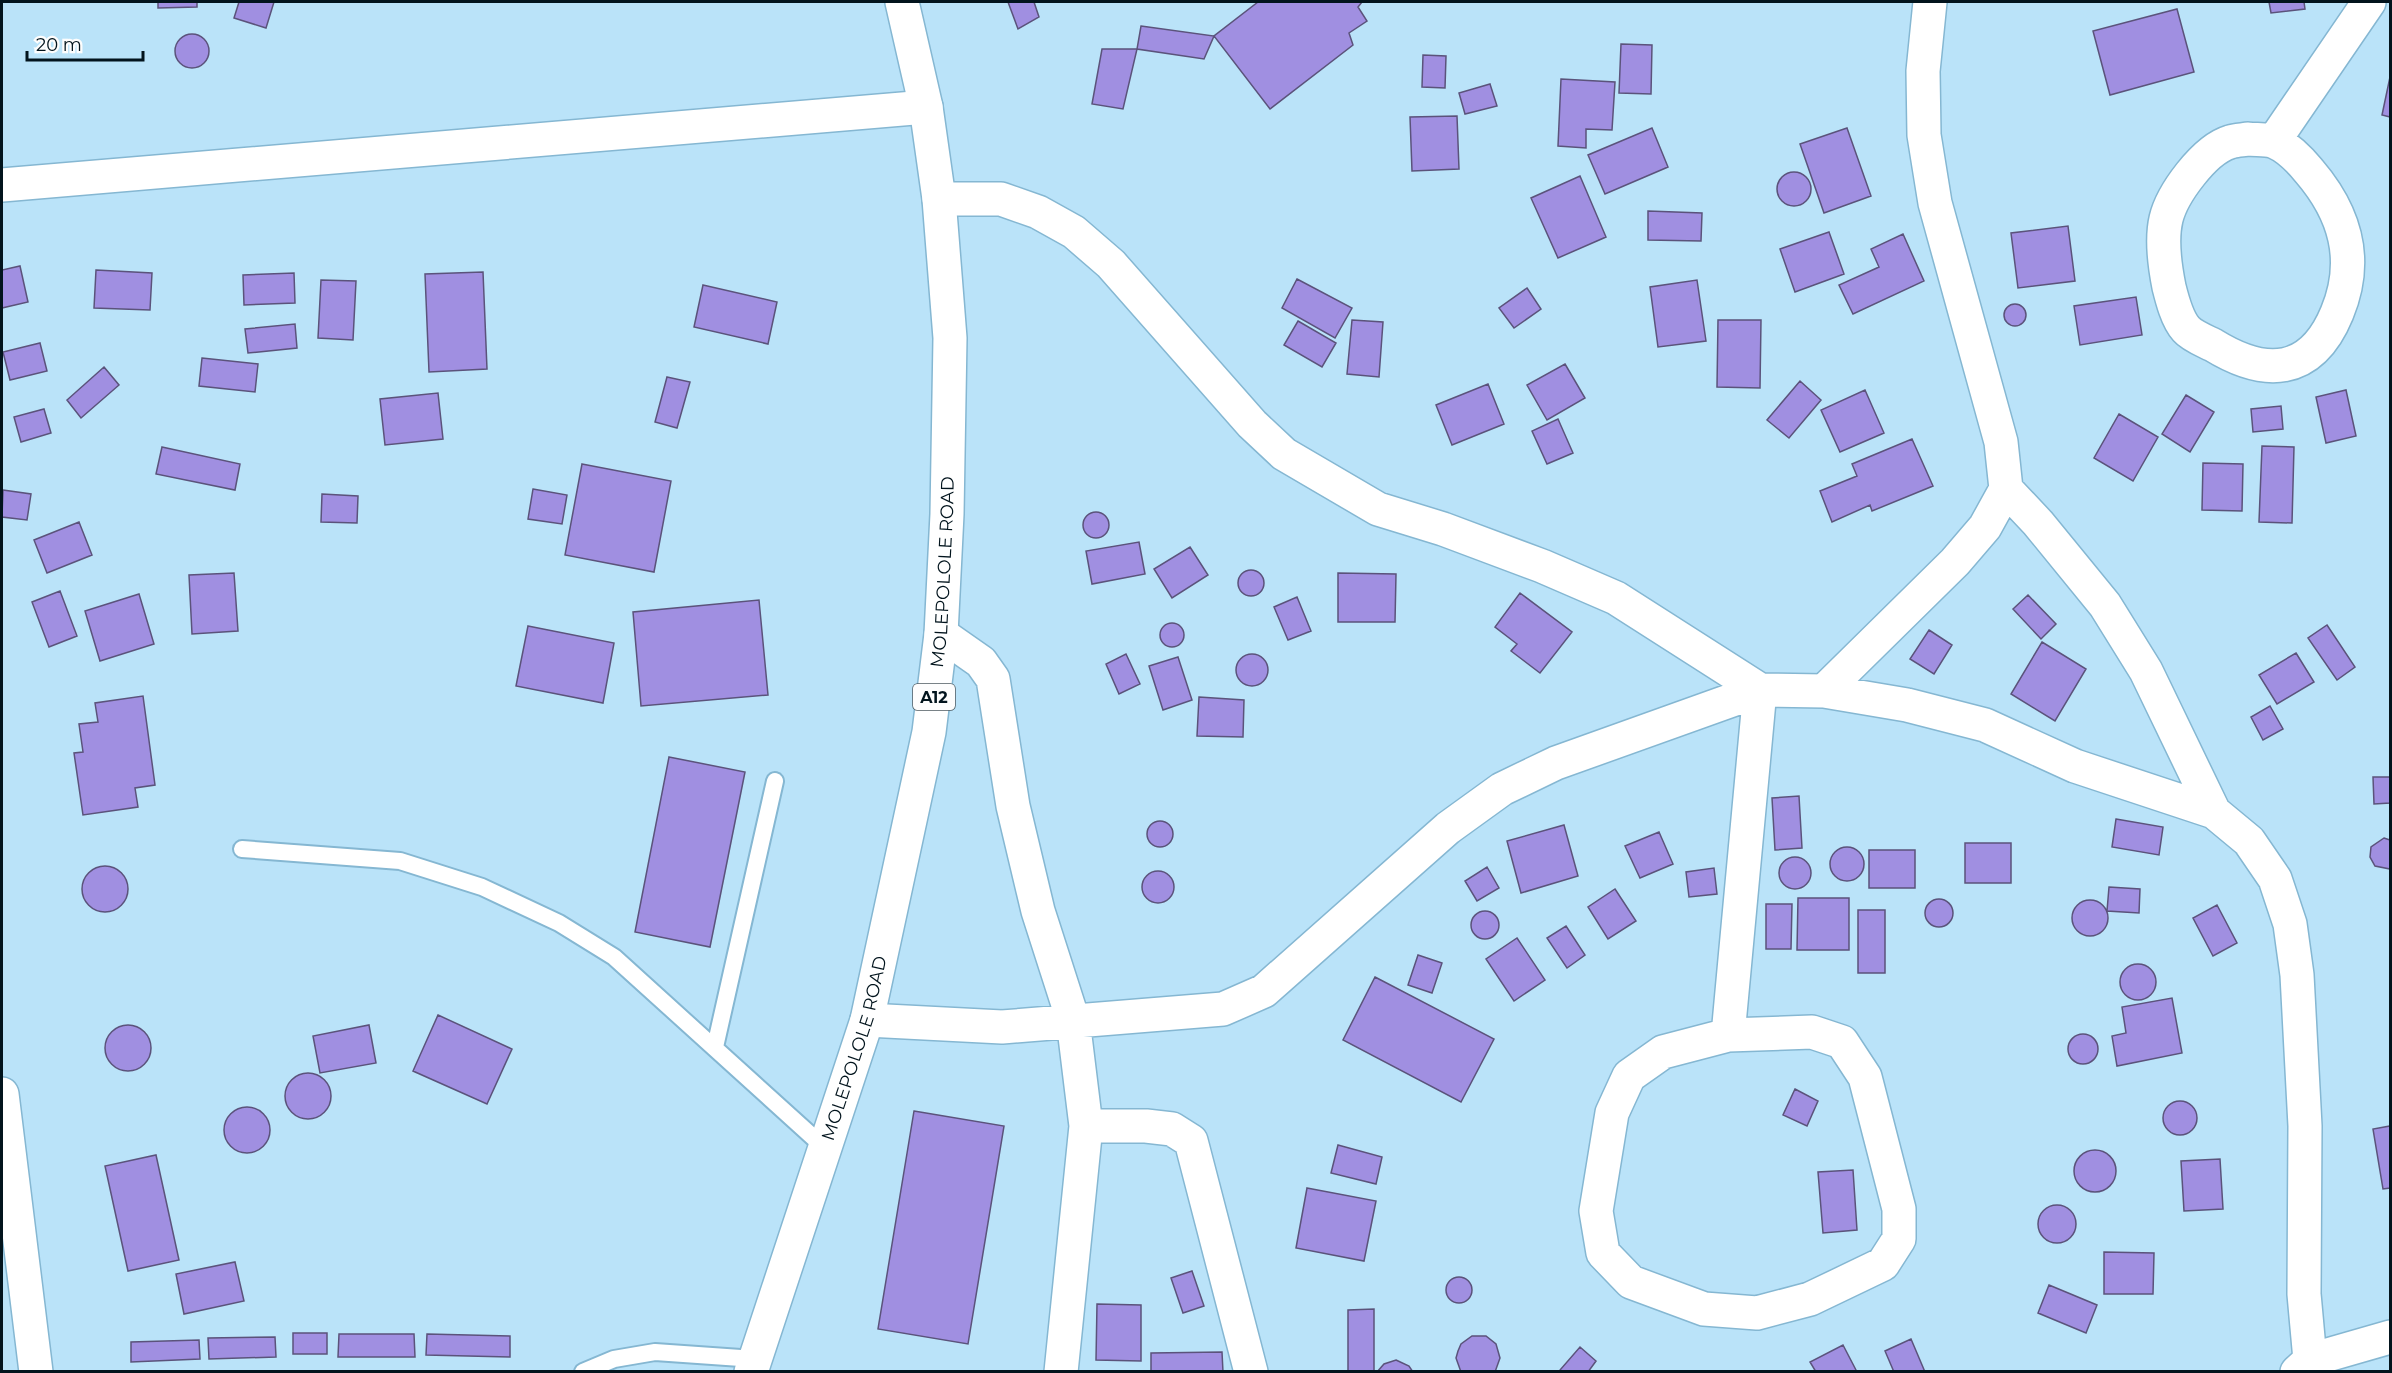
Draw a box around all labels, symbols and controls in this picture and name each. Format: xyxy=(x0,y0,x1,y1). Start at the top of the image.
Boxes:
scale bar xyxy=(27,24,142,62)
text: 20 m xyxy=(36,34,82,56)
street label: MOLEPOLOLE ROAD xyxy=(926,476,959,669)
road number: A12 xyxy=(913,684,955,710)
street label: MOLEPOLOLE ROAD xyxy=(817,954,891,1144)

